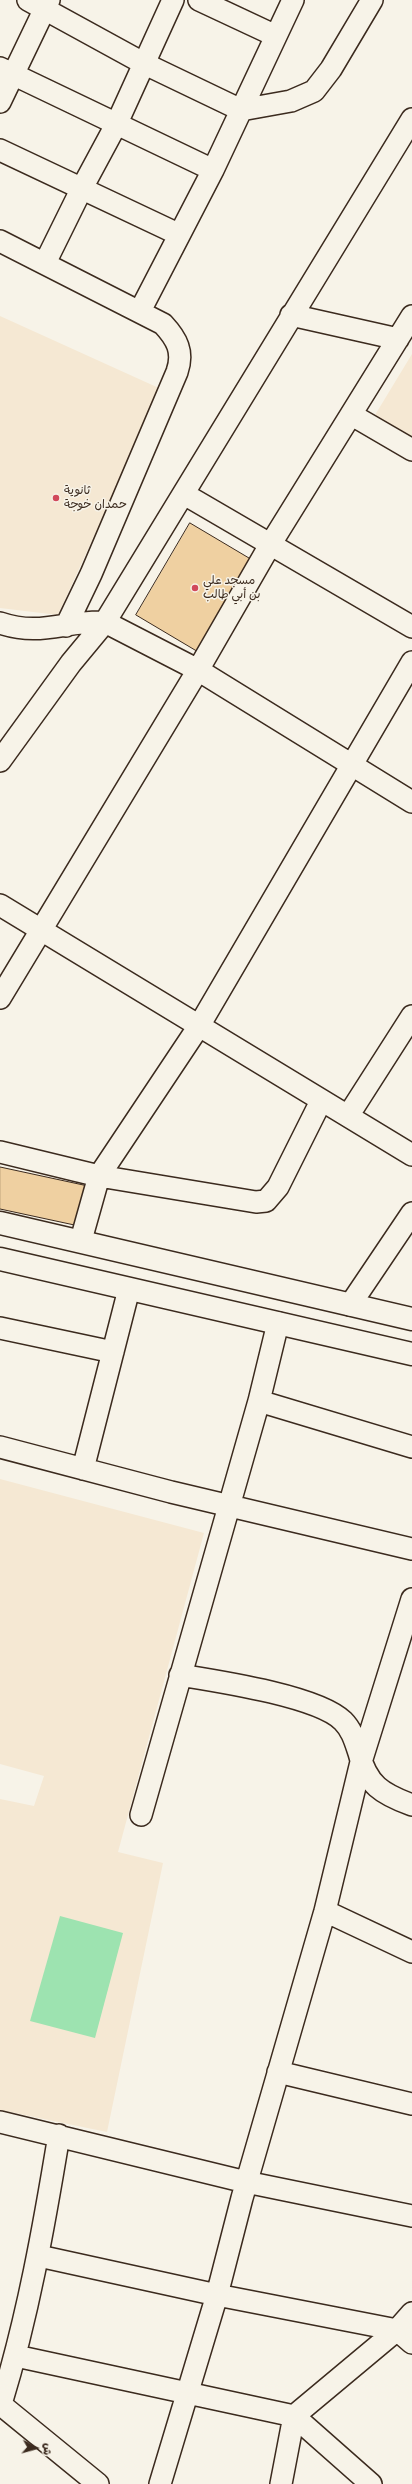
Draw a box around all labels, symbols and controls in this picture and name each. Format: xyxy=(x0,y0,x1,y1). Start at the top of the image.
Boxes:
place label: ثانوية حمدان خوجة xyxy=(64,484,127,512)
marker: ثانوية حمدان خوجة xyxy=(51,493,61,503)
place label: مسجد علي بن أبي طالب xyxy=(203,574,261,602)
marker: مسجد علي بن أبي طالب xyxy=(190,583,200,593)
north arrow xyxy=(16,2428,56,2468)
text: ش xyxy=(40,2442,56,2456)

